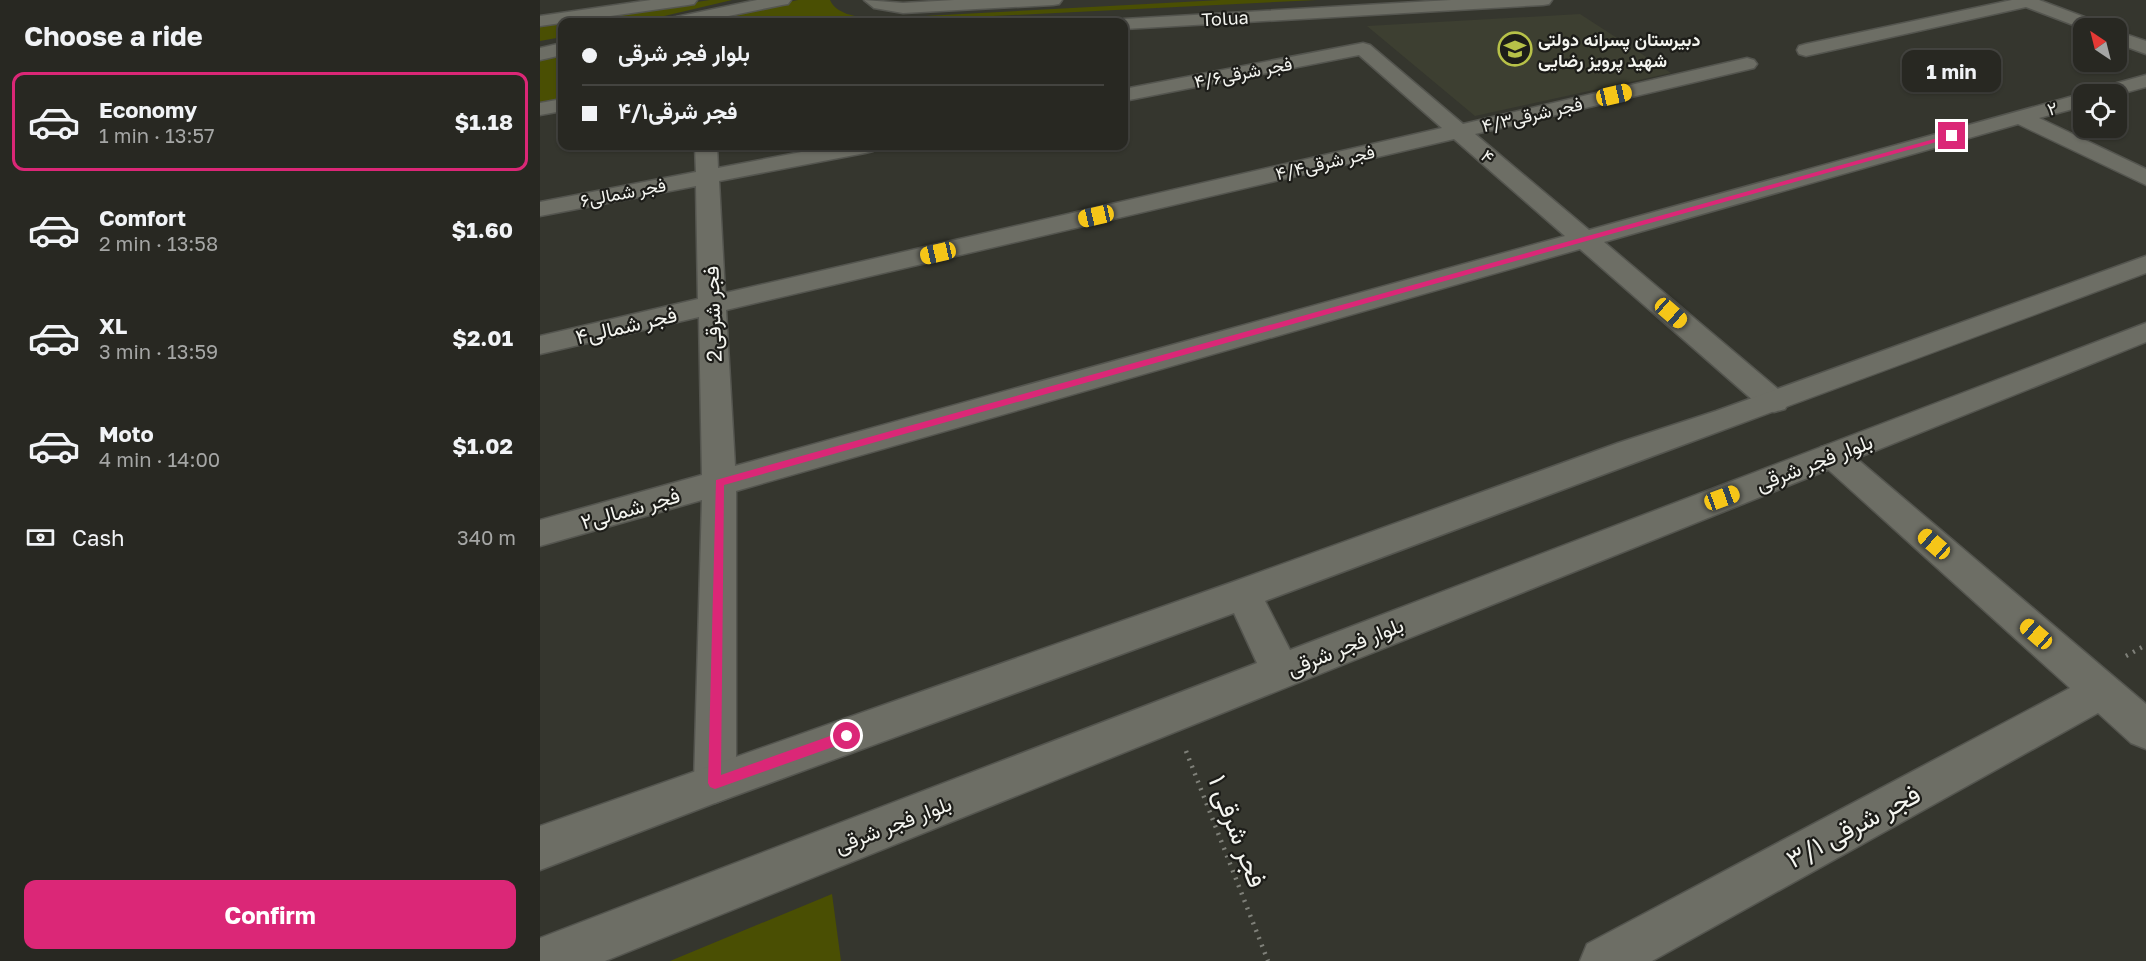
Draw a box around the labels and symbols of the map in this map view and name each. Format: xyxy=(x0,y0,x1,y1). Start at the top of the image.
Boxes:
street label: Tolua xyxy=(1201,6,1249,30)
north arrow xyxy=(2073,18,2127,72)
place label: دبیرستان پسرانه دولتی شهید پرویز رضایی xyxy=(1538,28,1701,73)
school or university icon: دبیرستان پسرانه دولتی شهید پرویز رضایی xyxy=(1497,31,1533,67)
callout: 1 min xyxy=(1902,49,2002,91)
street label: فجر شرقی۴/۶ xyxy=(1192,52,1294,93)
car xyxy=(1594,82,1634,108)
street label: فجر شرقی۴/۳ xyxy=(1480,92,1585,137)
street label: ۲ xyxy=(2044,96,2060,120)
route end xyxy=(1938,122,1965,149)
street label: فجر شرقی۴/۴ xyxy=(1273,140,1377,185)
street label: ۴ xyxy=(1477,144,1499,168)
street label: فجر شمالی۶ xyxy=(578,173,668,212)
car xyxy=(1076,203,1116,229)
car xyxy=(918,240,958,266)
street label: 2فجر شرقی xyxy=(697,266,728,362)
car xyxy=(1652,294,1690,332)
street label: فجر شمالی۴ xyxy=(573,301,679,350)
street label: بلوار فجر شرقی xyxy=(1752,428,1877,497)
street label: فجر شمالی۲ xyxy=(577,481,683,536)
car xyxy=(1702,483,1742,513)
car xyxy=(1915,525,1953,563)
street label: بلوار فجر شرقی xyxy=(1283,611,1407,682)
car xyxy=(2017,615,2055,653)
route start xyxy=(833,722,860,749)
street label: ۱ فجر شرقی xyxy=(1202,771,1274,892)
street label: ۳/۱ فجر شرقی xyxy=(1781,778,1926,875)
street label: بلوار فجر شرقی xyxy=(831,790,956,859)

